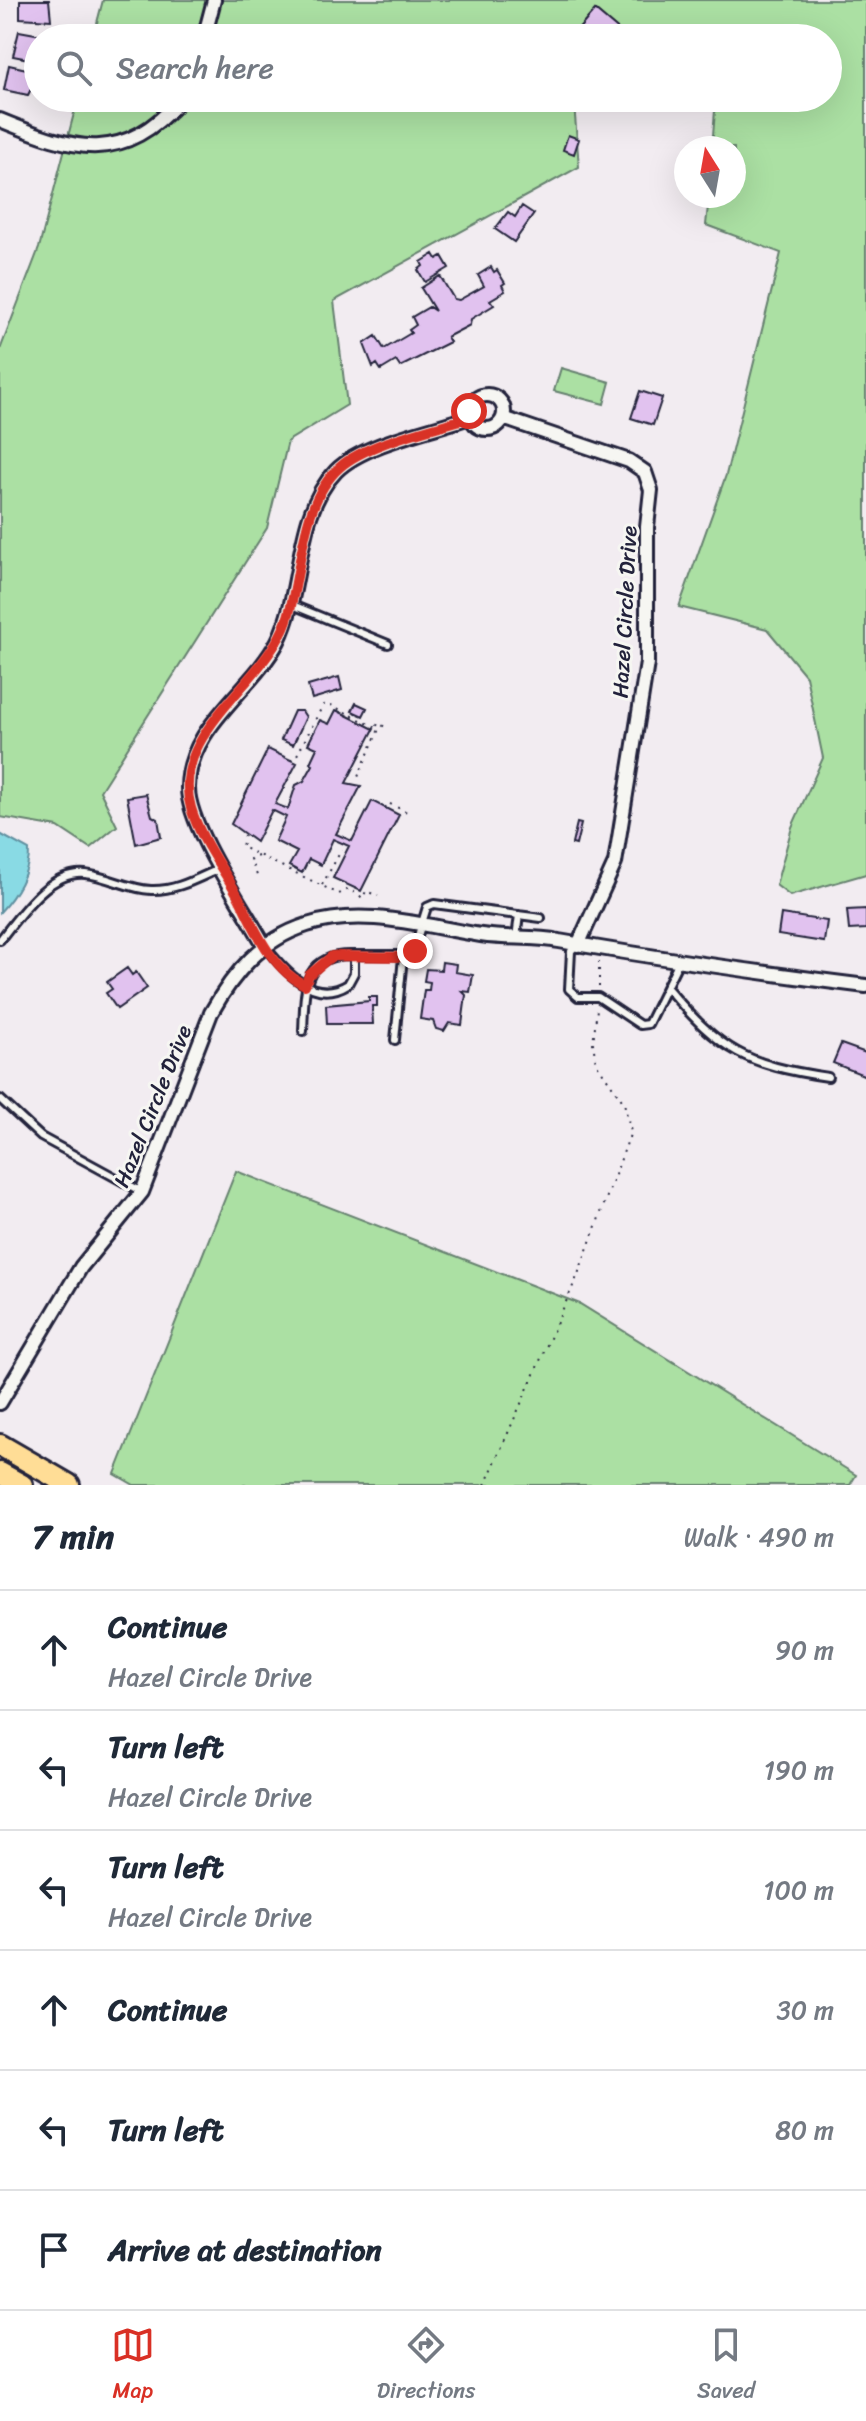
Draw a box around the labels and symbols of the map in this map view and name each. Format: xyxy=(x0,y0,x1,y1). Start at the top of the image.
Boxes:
north arrow xyxy=(674,136,746,208)
route start xyxy=(451,393,487,429)
street label: Hazel Circle Drive xyxy=(601,524,649,699)
route end xyxy=(397,933,433,969)
street label: Hazel Circle Drive xyxy=(102,1019,203,1193)

